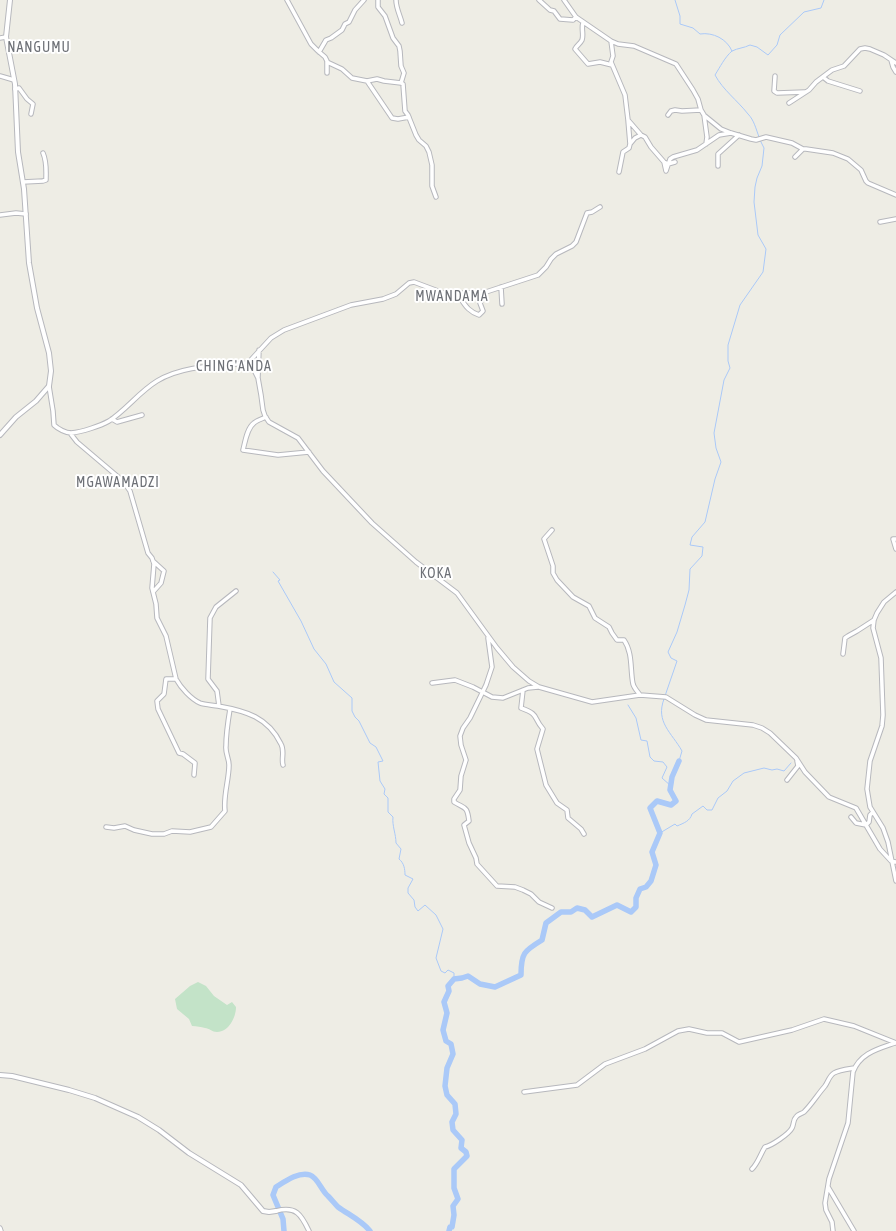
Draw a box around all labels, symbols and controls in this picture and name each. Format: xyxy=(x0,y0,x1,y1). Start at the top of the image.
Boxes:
district label: NANGUMU xyxy=(7,40,71,56)
district label: MWANDAMA xyxy=(415,289,489,305)
district label: CHING'ANDA xyxy=(196,359,272,375)
district label: MGAWAMADZI xyxy=(76,475,160,491)
district label: KOKA xyxy=(420,566,452,582)

